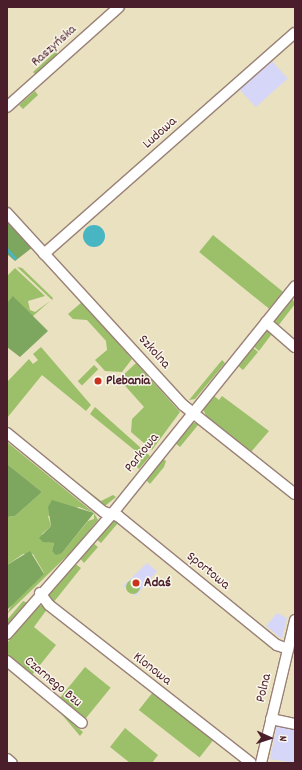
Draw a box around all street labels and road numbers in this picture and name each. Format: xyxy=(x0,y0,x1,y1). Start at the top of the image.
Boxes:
street label: Raszyńska xyxy=(28,21,80,71)
street label: Ludowa xyxy=(139,113,181,153)
street label: Szkolna xyxy=(134,332,174,372)
street label: Parkowa xyxy=(121,430,163,476)
street label: Sportowa xyxy=(183,548,233,594)
street label: Klonowa xyxy=(129,649,175,689)
street label: Czarnego Bzu xyxy=(21,653,85,711)
street label: Polna xyxy=(253,672,275,704)

